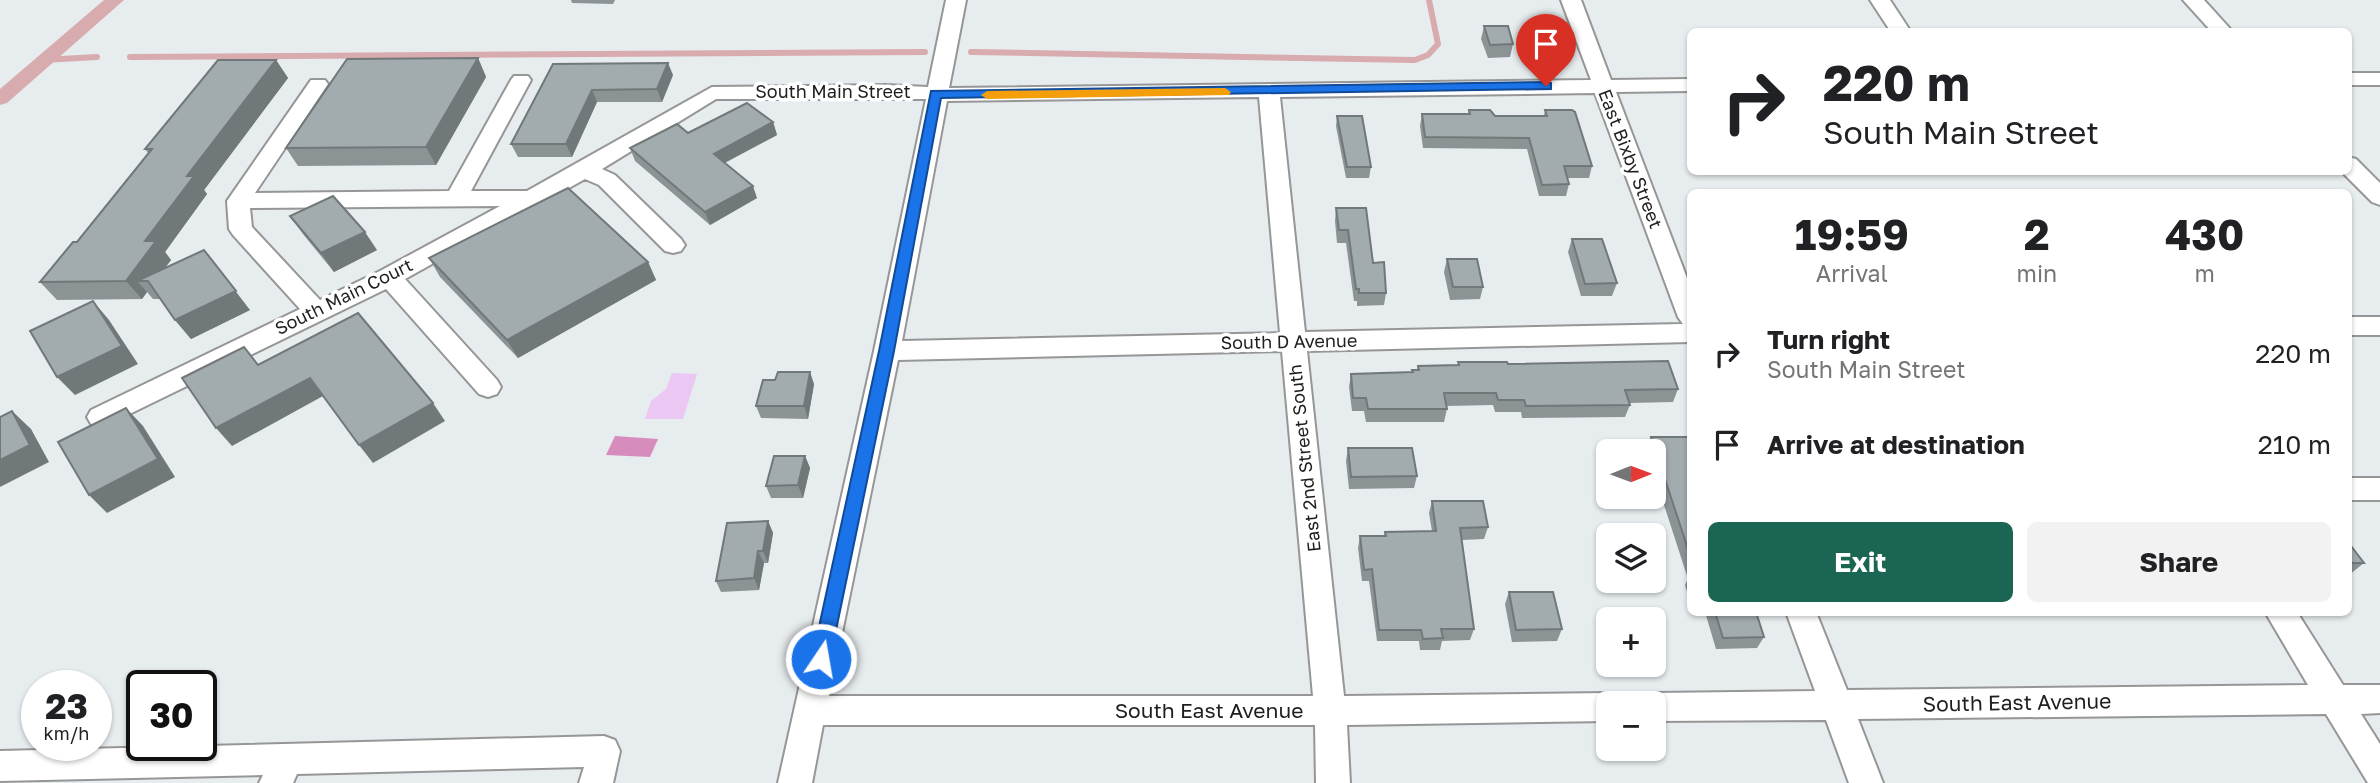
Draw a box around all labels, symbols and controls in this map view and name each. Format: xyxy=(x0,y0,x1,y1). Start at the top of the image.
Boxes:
pin xyxy=(1516,14,1576,86)
icon: arrive xyxy=(1527,25,1565,63)
text: 220 m xyxy=(1823,53,1970,112)
icon: right xyxy=(1708,56,1799,147)
street label: South Main Street xyxy=(755,80,911,102)
street label: East Bixby Street xyxy=(1594,86,1668,231)
text: South Main Street xyxy=(1823,113,2099,151)
text: 19:59 xyxy=(1795,209,1909,259)
text: 2 xyxy=(2024,209,2050,259)
text: 430 xyxy=(2165,209,2244,259)
street label: South Main Court xyxy=(271,253,416,339)
text: Arrival xyxy=(1816,259,1888,287)
text: min xyxy=(2017,259,2057,287)
text: m xyxy=(2194,259,2215,287)
text: Turn right xyxy=(1767,324,1890,355)
street label: South D Avenue xyxy=(1220,329,1357,353)
icon: right xyxy=(1708,335,1746,373)
text: 220 m xyxy=(2255,338,2331,369)
text: South Main Street xyxy=(1767,355,1965,383)
street label: East 2nd Street South xyxy=(1283,363,1325,553)
icon: arrive xyxy=(1708,426,1746,464)
text: Arrive at destination xyxy=(1767,429,2025,460)
text: 210 m xyxy=(2258,429,2331,460)
north arrow xyxy=(1596,439,1666,509)
map controls xyxy=(1596,439,1666,761)
button: Exit xyxy=(1708,522,2013,602)
button: Share xyxy=(2027,522,2331,602)
button: layers xyxy=(1596,523,1666,593)
button: + xyxy=(1596,607,1666,677)
position arrow xyxy=(784,622,858,696)
speed limit sign: 30 xyxy=(126,670,217,761)
text: 23 xyxy=(45,685,88,727)
street label: South East Avenue xyxy=(1922,687,2112,717)
button: − xyxy=(1596,691,1666,761)
street label: South East Avenue xyxy=(1115,697,1303,723)
text: km/h xyxy=(44,722,89,744)

